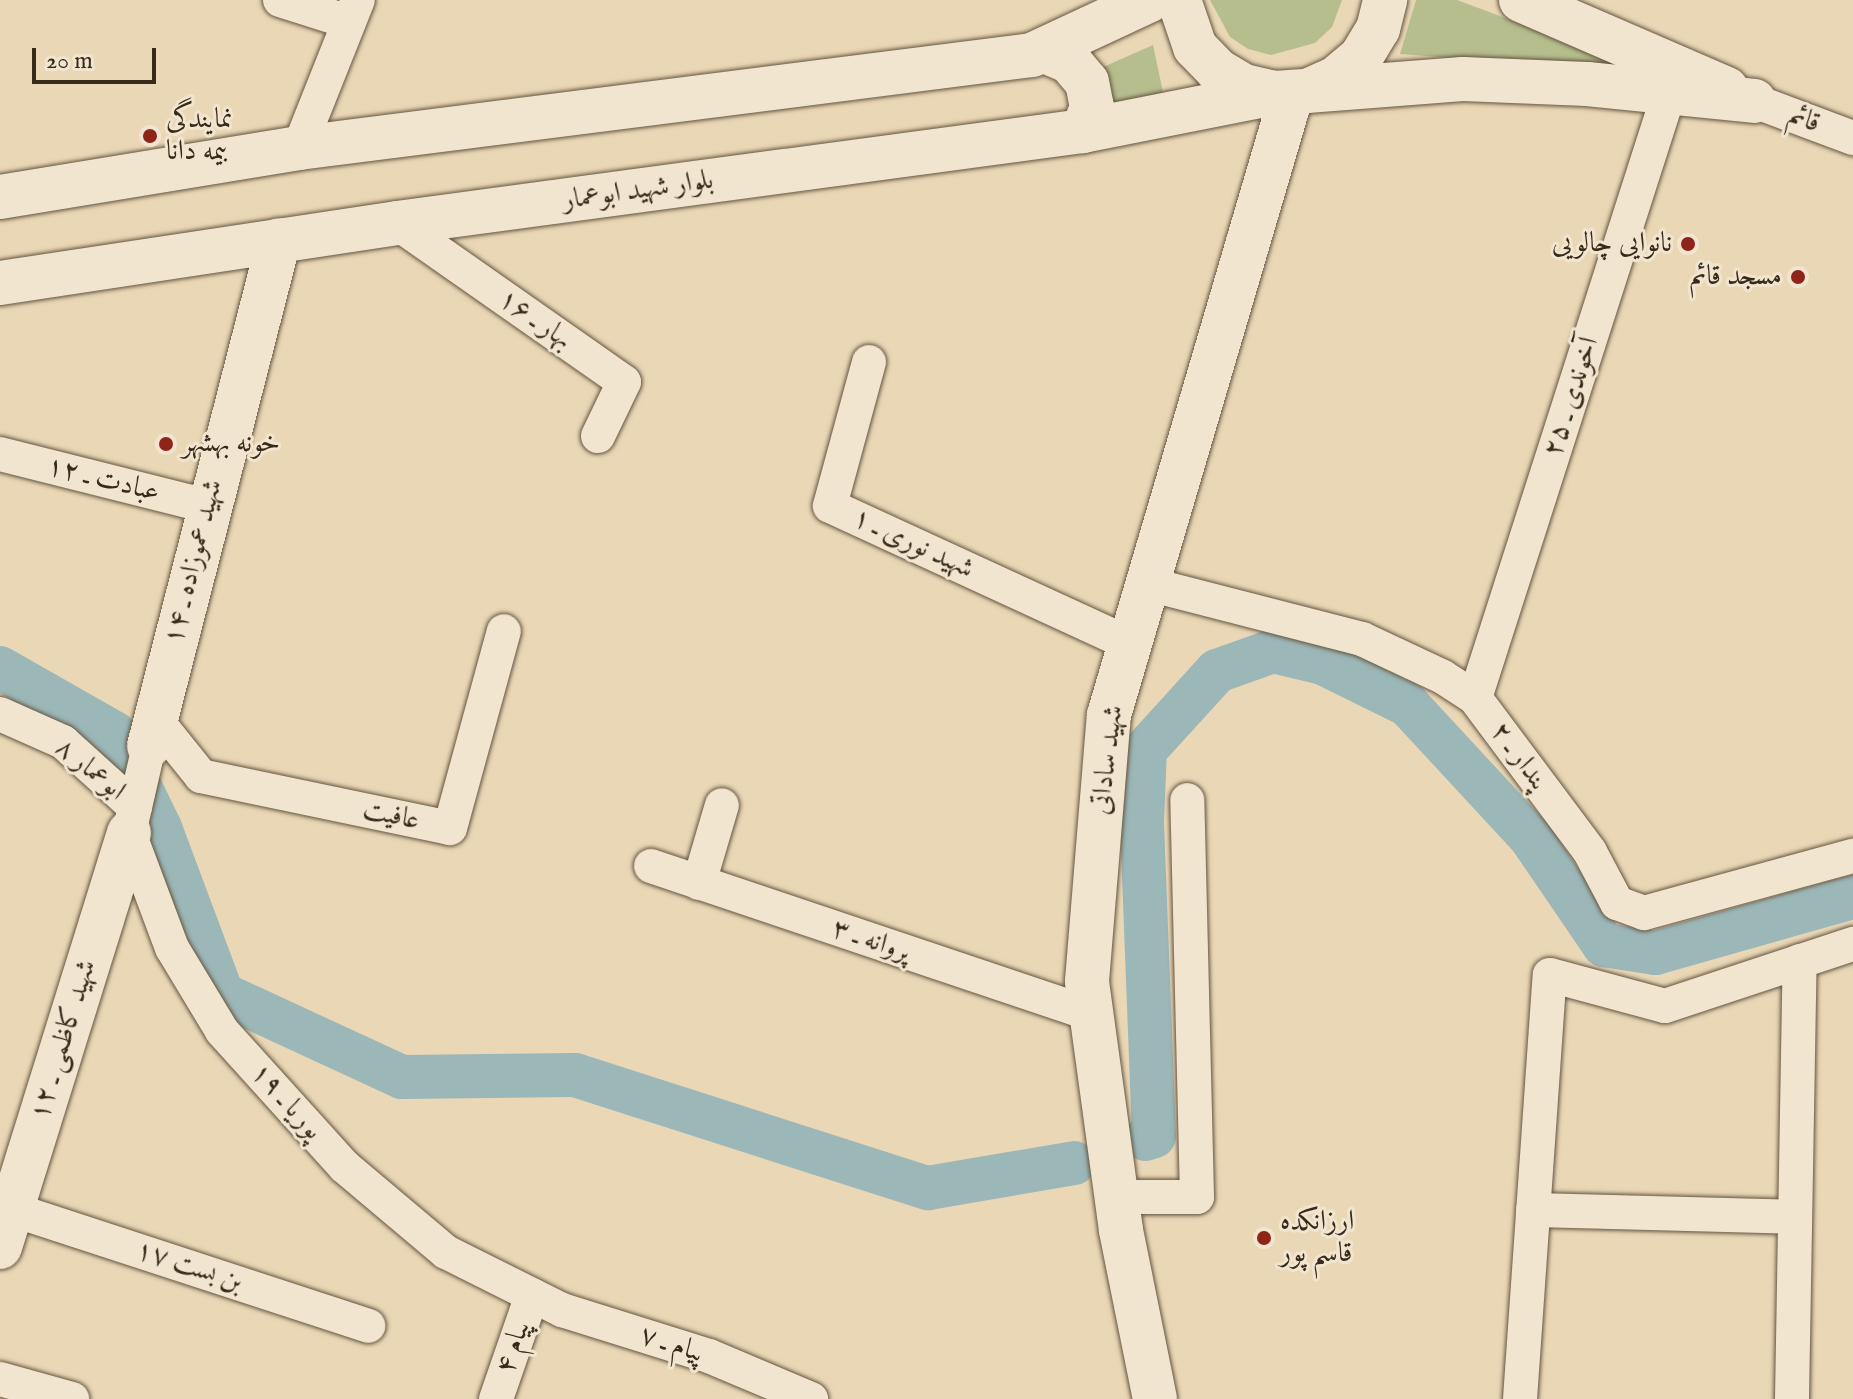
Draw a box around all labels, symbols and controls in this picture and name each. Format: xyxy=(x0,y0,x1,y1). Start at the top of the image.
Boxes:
scale bar xyxy=(36,32,160,82)
text: 20 m xyxy=(46,46,93,77)
street label: قائم xyxy=(1783,99,1825,141)
place label: نمایندگی بیمه دانا xyxy=(166,103,233,169)
marker: نمایندگی بیمه دانا xyxy=(141,127,159,145)
street label: بلوار شهید ابوعمار xyxy=(561,164,715,218)
place label: نانوایی چالویی xyxy=(1552,227,1672,261)
marker: نانوایی چالویی xyxy=(1679,235,1697,253)
place label: مسجد قائم xyxy=(1690,260,1782,294)
marker: مسجد قائم xyxy=(1789,268,1807,286)
street label: بهار ـ ۱۶ xyxy=(492,283,578,357)
street label: آخوندی ـ ۲۵ xyxy=(1537,333,1607,461)
place label: خونه بهشهر xyxy=(182,427,280,461)
marker: خونه بهشهر xyxy=(157,435,175,453)
street label: عبادت ـ ۱۲ xyxy=(43,450,163,510)
street label: شهید عموزاده ـ ۱۴ xyxy=(157,476,231,648)
street label: شهید نوری ـ ۱ xyxy=(847,501,979,587)
street label: شهید ساداتی xyxy=(1085,703,1131,817)
street label: پندار ـ ۲ xyxy=(1482,716,1556,798)
street label: ابوعمار ۸ xyxy=(48,731,132,809)
street label: عافیت xyxy=(360,794,422,838)
street label: پروانه ـ ۳ xyxy=(828,912,914,970)
street label: شهید کاظمی ـ ۱۲ xyxy=(24,956,104,1124)
street label: پوریا ـ ۱۹ xyxy=(243,1057,329,1147)
place label: ارزانکده قاسم پور xyxy=(1280,1205,1354,1271)
marker: ارزانکده قاسم پور xyxy=(1255,1229,1273,1247)
street label: بن بست ۱۷ xyxy=(131,1234,247,1300)
street label: پیام ۴ xyxy=(489,1316,539,1378)
street label: پیام ـ ۷ xyxy=(636,1319,708,1371)

